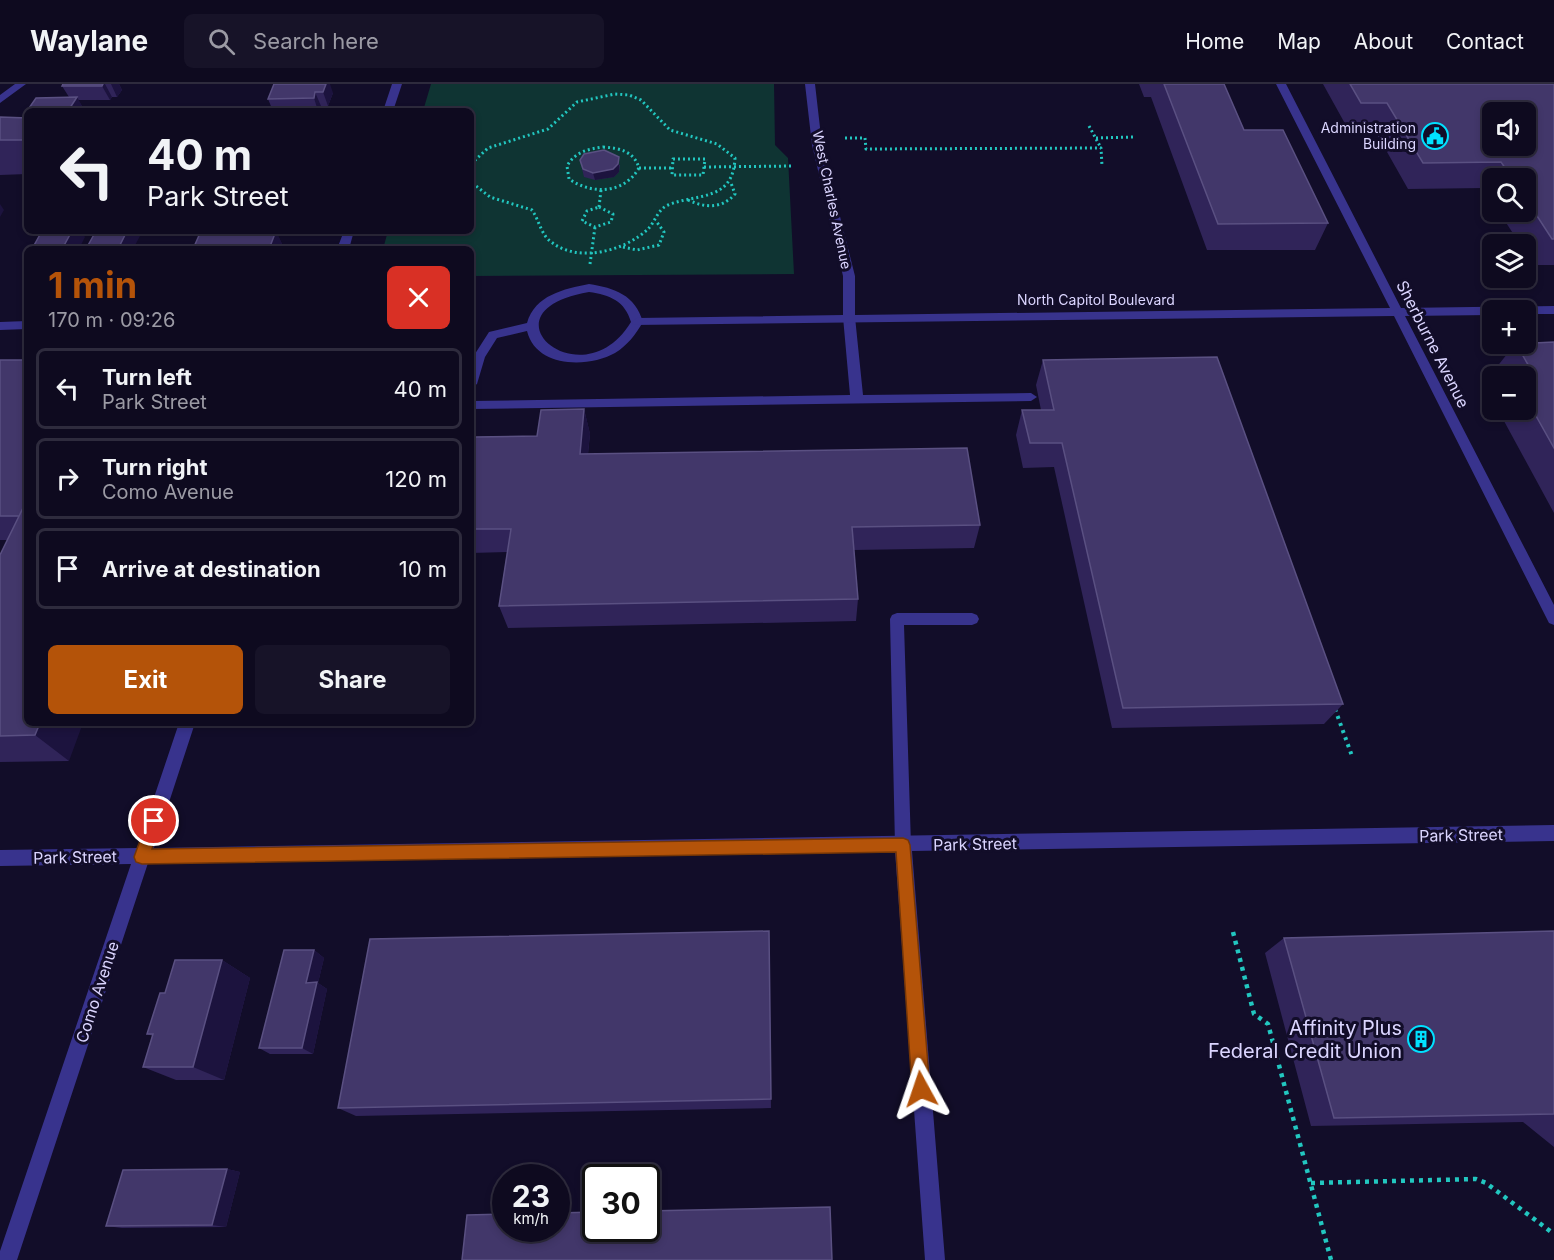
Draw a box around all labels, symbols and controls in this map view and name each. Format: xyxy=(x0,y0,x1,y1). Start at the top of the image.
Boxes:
search box xyxy=(184,14,604,68)
text: Waylane xyxy=(30,24,148,58)
icon: search xyxy=(205,25,238,58)
text: Search here xyxy=(253,28,379,54)
text: Home xyxy=(1185,29,1244,54)
text: Map xyxy=(1277,29,1321,54)
text: About xyxy=(1354,29,1413,54)
text: Contact xyxy=(1446,29,1524,54)
map controls xyxy=(1482,102,1536,420)
button: sound xyxy=(1482,102,1536,156)
place label: Administration Building xyxy=(1321,119,1416,152)
public building icon: Administration Building xyxy=(1420,121,1450,151)
text: 40 m xyxy=(147,129,252,180)
street label: West Charles Avenue xyxy=(810,129,855,271)
icon: left xyxy=(48,132,126,210)
button: search xyxy=(1482,168,1536,222)
text: Park Street xyxy=(147,180,289,213)
button: layers xyxy=(1482,234,1536,288)
text: 1 min xyxy=(48,263,137,307)
button: close xyxy=(387,266,450,329)
street label: Sherburne Avenue xyxy=(1392,277,1474,411)
street label: North Capitol Boulevard xyxy=(1017,291,1175,308)
button: + xyxy=(1482,300,1536,354)
text: 170 m · 09:26 xyxy=(48,308,175,332)
text: Turn left xyxy=(102,364,192,390)
button: − xyxy=(1482,366,1536,420)
icon: left xyxy=(51,372,84,405)
text: 40 m xyxy=(393,376,447,402)
text: Park Street xyxy=(102,390,207,414)
text: Turn right xyxy=(102,454,208,480)
icon: right xyxy=(51,462,84,495)
text: 120 m xyxy=(385,466,447,492)
text: Como Avenue xyxy=(102,480,234,504)
icon: arrive xyxy=(51,552,84,585)
text: Arrive at destination xyxy=(102,556,321,582)
text: 10 m xyxy=(399,556,447,582)
button: Exit xyxy=(48,645,243,714)
button: Share xyxy=(255,645,450,714)
pin xyxy=(128,795,179,846)
icon: arrive xyxy=(137,804,170,837)
street label: Park Street xyxy=(1419,824,1503,846)
street label: Park Street xyxy=(933,833,1017,855)
street label: Park Street xyxy=(33,846,117,868)
street label: Como Avenue xyxy=(71,939,123,1045)
place label: Affinity Plus Federal Credit Union xyxy=(1208,1016,1402,1063)
building icon: Affinity Plus Federal Credit Union xyxy=(1406,1024,1436,1054)
position arrow xyxy=(889,1057,953,1121)
speed limit sign: 30 xyxy=(582,1164,660,1242)
text: 23 xyxy=(512,1178,550,1214)
text: km/h xyxy=(513,1209,549,1228)

